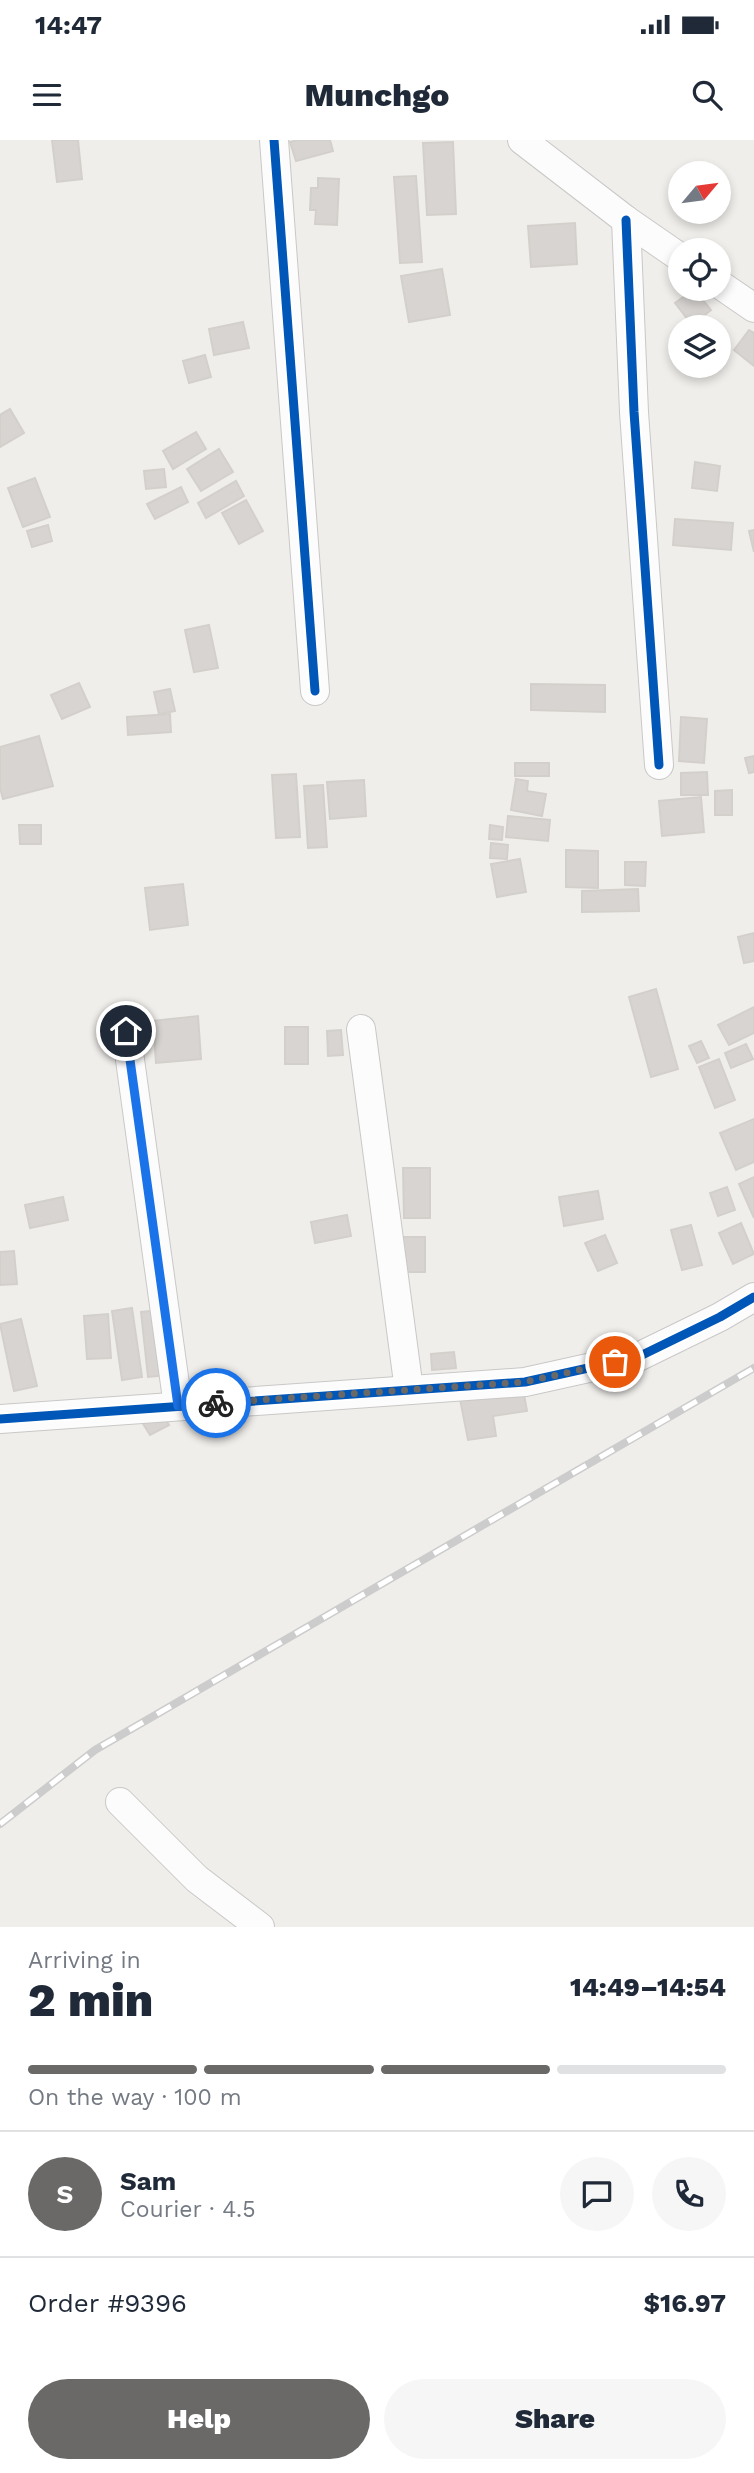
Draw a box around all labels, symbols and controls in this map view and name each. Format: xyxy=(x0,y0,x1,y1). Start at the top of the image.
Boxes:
text: 14:47 xyxy=(35,10,102,40)
icon: menu xyxy=(28,76,66,114)
text: Munchgo xyxy=(305,76,449,114)
icon: search xyxy=(688,76,726,114)
north arrow xyxy=(668,161,732,224)
map controls xyxy=(668,161,731,378)
button: locate xyxy=(668,238,731,301)
button: layers xyxy=(668,315,731,378)
pin xyxy=(96,1001,156,1061)
icon: home xyxy=(107,1012,145,1050)
pin xyxy=(585,1332,645,1392)
icon: bag xyxy=(596,1343,634,1381)
courier xyxy=(181,1368,251,1438)
icon: bike xyxy=(197,1384,235,1422)
text: Arriving in xyxy=(28,1947,141,1974)
text: 14:49–14:54 xyxy=(570,1972,726,2002)
text: 2 min xyxy=(28,1973,153,2027)
text: On the way · 100 m xyxy=(28,2084,242,2111)
button: chat xyxy=(560,2157,634,2231)
button: phone xyxy=(652,2157,726,2231)
text: Sam xyxy=(120,2166,176,2196)
text: S xyxy=(57,2179,73,2209)
text: Courier · 4.5 xyxy=(120,2196,256,2223)
text: Order #9396 xyxy=(28,2288,187,2318)
text: $16.97 xyxy=(643,2288,726,2318)
button: Help xyxy=(28,2379,370,2459)
button: Share xyxy=(384,2379,726,2459)

